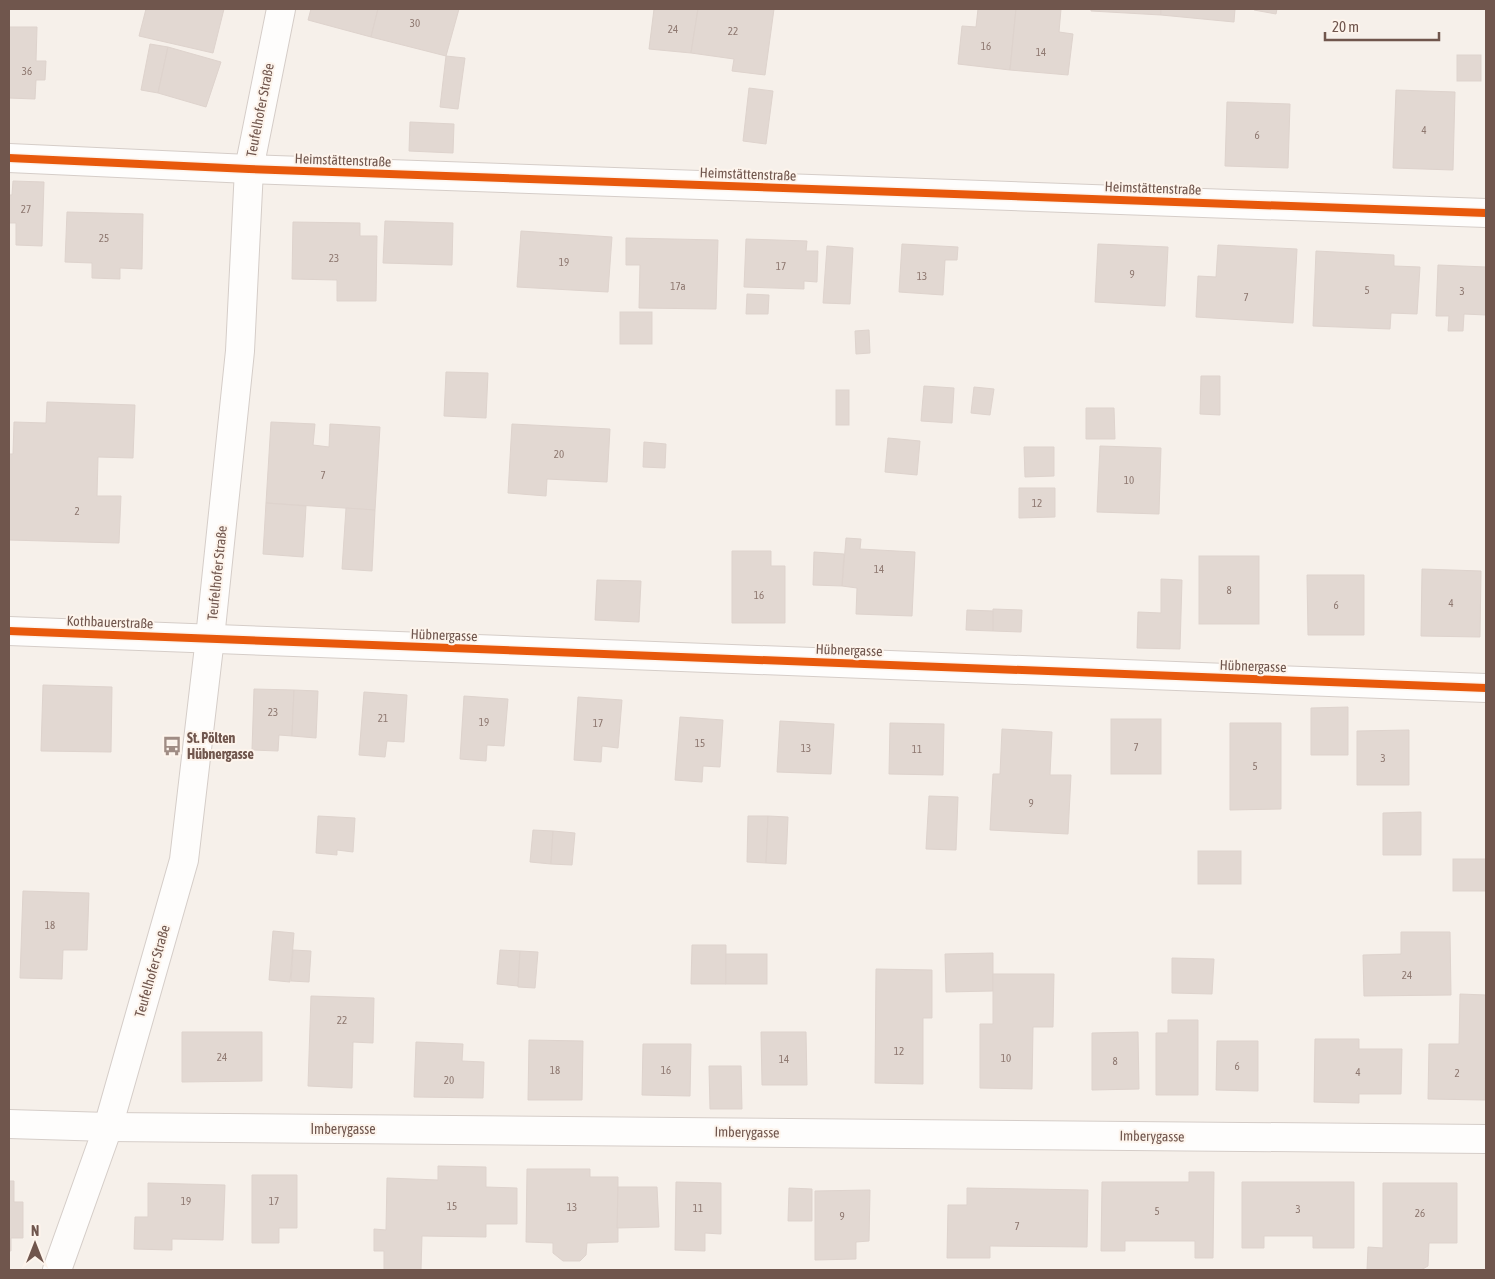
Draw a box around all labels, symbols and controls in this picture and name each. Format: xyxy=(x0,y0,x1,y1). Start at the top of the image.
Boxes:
scale bar xyxy=(1325,10,1439,42)
house number: 30 xyxy=(410,17,420,29)
text: 20 m xyxy=(1332,18,1359,35)
house number: 24 xyxy=(668,23,678,35)
house number: 22 xyxy=(728,25,738,37)
house number: 16 xyxy=(981,40,991,52)
house number: 14 xyxy=(1036,46,1046,58)
street label: Teufelhofer Straße xyxy=(243,62,277,158)
house number: 36 xyxy=(22,65,32,77)
house number: 4 xyxy=(1421,124,1427,136)
house number: 6 xyxy=(1254,129,1260,141)
street label: Heimstättenstraße xyxy=(294,150,392,170)
street label: Heimstättenstraße xyxy=(699,164,797,184)
street label: Heimstättenstraße xyxy=(1104,178,1202,198)
house number: 27 xyxy=(21,203,31,215)
house number: 25 xyxy=(99,232,109,244)
house number: 23 xyxy=(329,252,339,264)
house number: 19 xyxy=(559,256,569,268)
house number: 17 xyxy=(776,260,786,272)
house number: 9 xyxy=(1129,268,1135,280)
house number: 13 xyxy=(917,270,927,282)
house number: 17a xyxy=(670,280,686,292)
house number: 5 xyxy=(1364,284,1370,296)
house number: 3 xyxy=(1459,285,1465,297)
house number: 7 xyxy=(1243,291,1249,303)
house number: 20 xyxy=(554,448,564,460)
house number: 7 xyxy=(320,469,326,481)
house number: 10 xyxy=(1124,474,1134,486)
house number: 12 xyxy=(1032,497,1042,509)
house number: 2 xyxy=(74,505,80,517)
street label: Teufelhofer Straße xyxy=(204,525,230,621)
house number: 14 xyxy=(874,563,884,575)
house number: 8 xyxy=(1226,584,1232,596)
house number: 16 xyxy=(754,589,764,601)
house number: 4 xyxy=(1448,597,1454,609)
house number: 6 xyxy=(1333,599,1339,611)
street label: Kothbauerstraße xyxy=(66,612,154,632)
street label: Hübnergasse xyxy=(410,626,478,644)
street label: Hübnergasse xyxy=(815,641,883,659)
street label: Hübnergasse xyxy=(1219,657,1287,675)
house number: 23 xyxy=(268,706,278,718)
house number: 21 xyxy=(378,712,388,724)
house number: 19 xyxy=(479,716,489,728)
house number: 17 xyxy=(593,717,603,729)
place label: St. Pölten Hübnergasse xyxy=(187,730,254,762)
bus stop icon: St. Pölten Hübnergasse xyxy=(161,735,183,757)
house number: 15 xyxy=(695,737,705,749)
house number: 7 xyxy=(1133,741,1139,753)
house number: 13 xyxy=(801,742,811,754)
house number: 11 xyxy=(912,743,922,755)
house number: 3 xyxy=(1380,752,1386,764)
house number: 5 xyxy=(1252,760,1258,772)
house number: 9 xyxy=(1028,797,1034,809)
house number: 18 xyxy=(45,919,55,931)
street label: Teufelhofer Straße xyxy=(131,923,173,1019)
house number: 24 xyxy=(1402,969,1412,981)
house number: 22 xyxy=(337,1014,347,1026)
house number: 12 xyxy=(894,1045,904,1057)
house number: 24 xyxy=(217,1051,227,1063)
house number: 10 xyxy=(1001,1052,1011,1064)
house number: 14 xyxy=(779,1053,789,1065)
house number: 8 xyxy=(1112,1055,1118,1067)
house number: 6 xyxy=(1234,1060,1240,1072)
house number: 18 xyxy=(550,1064,560,1076)
house number: 16 xyxy=(661,1064,671,1076)
house number: 4 xyxy=(1355,1066,1361,1078)
house number: 2 xyxy=(1454,1067,1460,1079)
house number: 20 xyxy=(444,1074,454,1086)
street label: Imberygasse xyxy=(310,1121,376,1137)
street label: Imberygasse xyxy=(714,1123,780,1141)
street label: Imberygasse xyxy=(1119,1127,1185,1145)
house number: 19 xyxy=(181,1195,191,1207)
house number: 17 xyxy=(269,1195,279,1207)
house number: 15 xyxy=(447,1200,457,1212)
house number: 13 xyxy=(567,1201,577,1213)
house number: 11 xyxy=(693,1202,703,1214)
house number: 3 xyxy=(1295,1203,1301,1215)
house number: 5 xyxy=(1154,1205,1160,1217)
house number: 26 xyxy=(1415,1207,1425,1219)
house number: 9 xyxy=(839,1210,845,1222)
north arrow xyxy=(10,1219,60,1269)
house number: 7 xyxy=(1014,1220,1020,1232)
text: N xyxy=(31,1223,39,1239)

